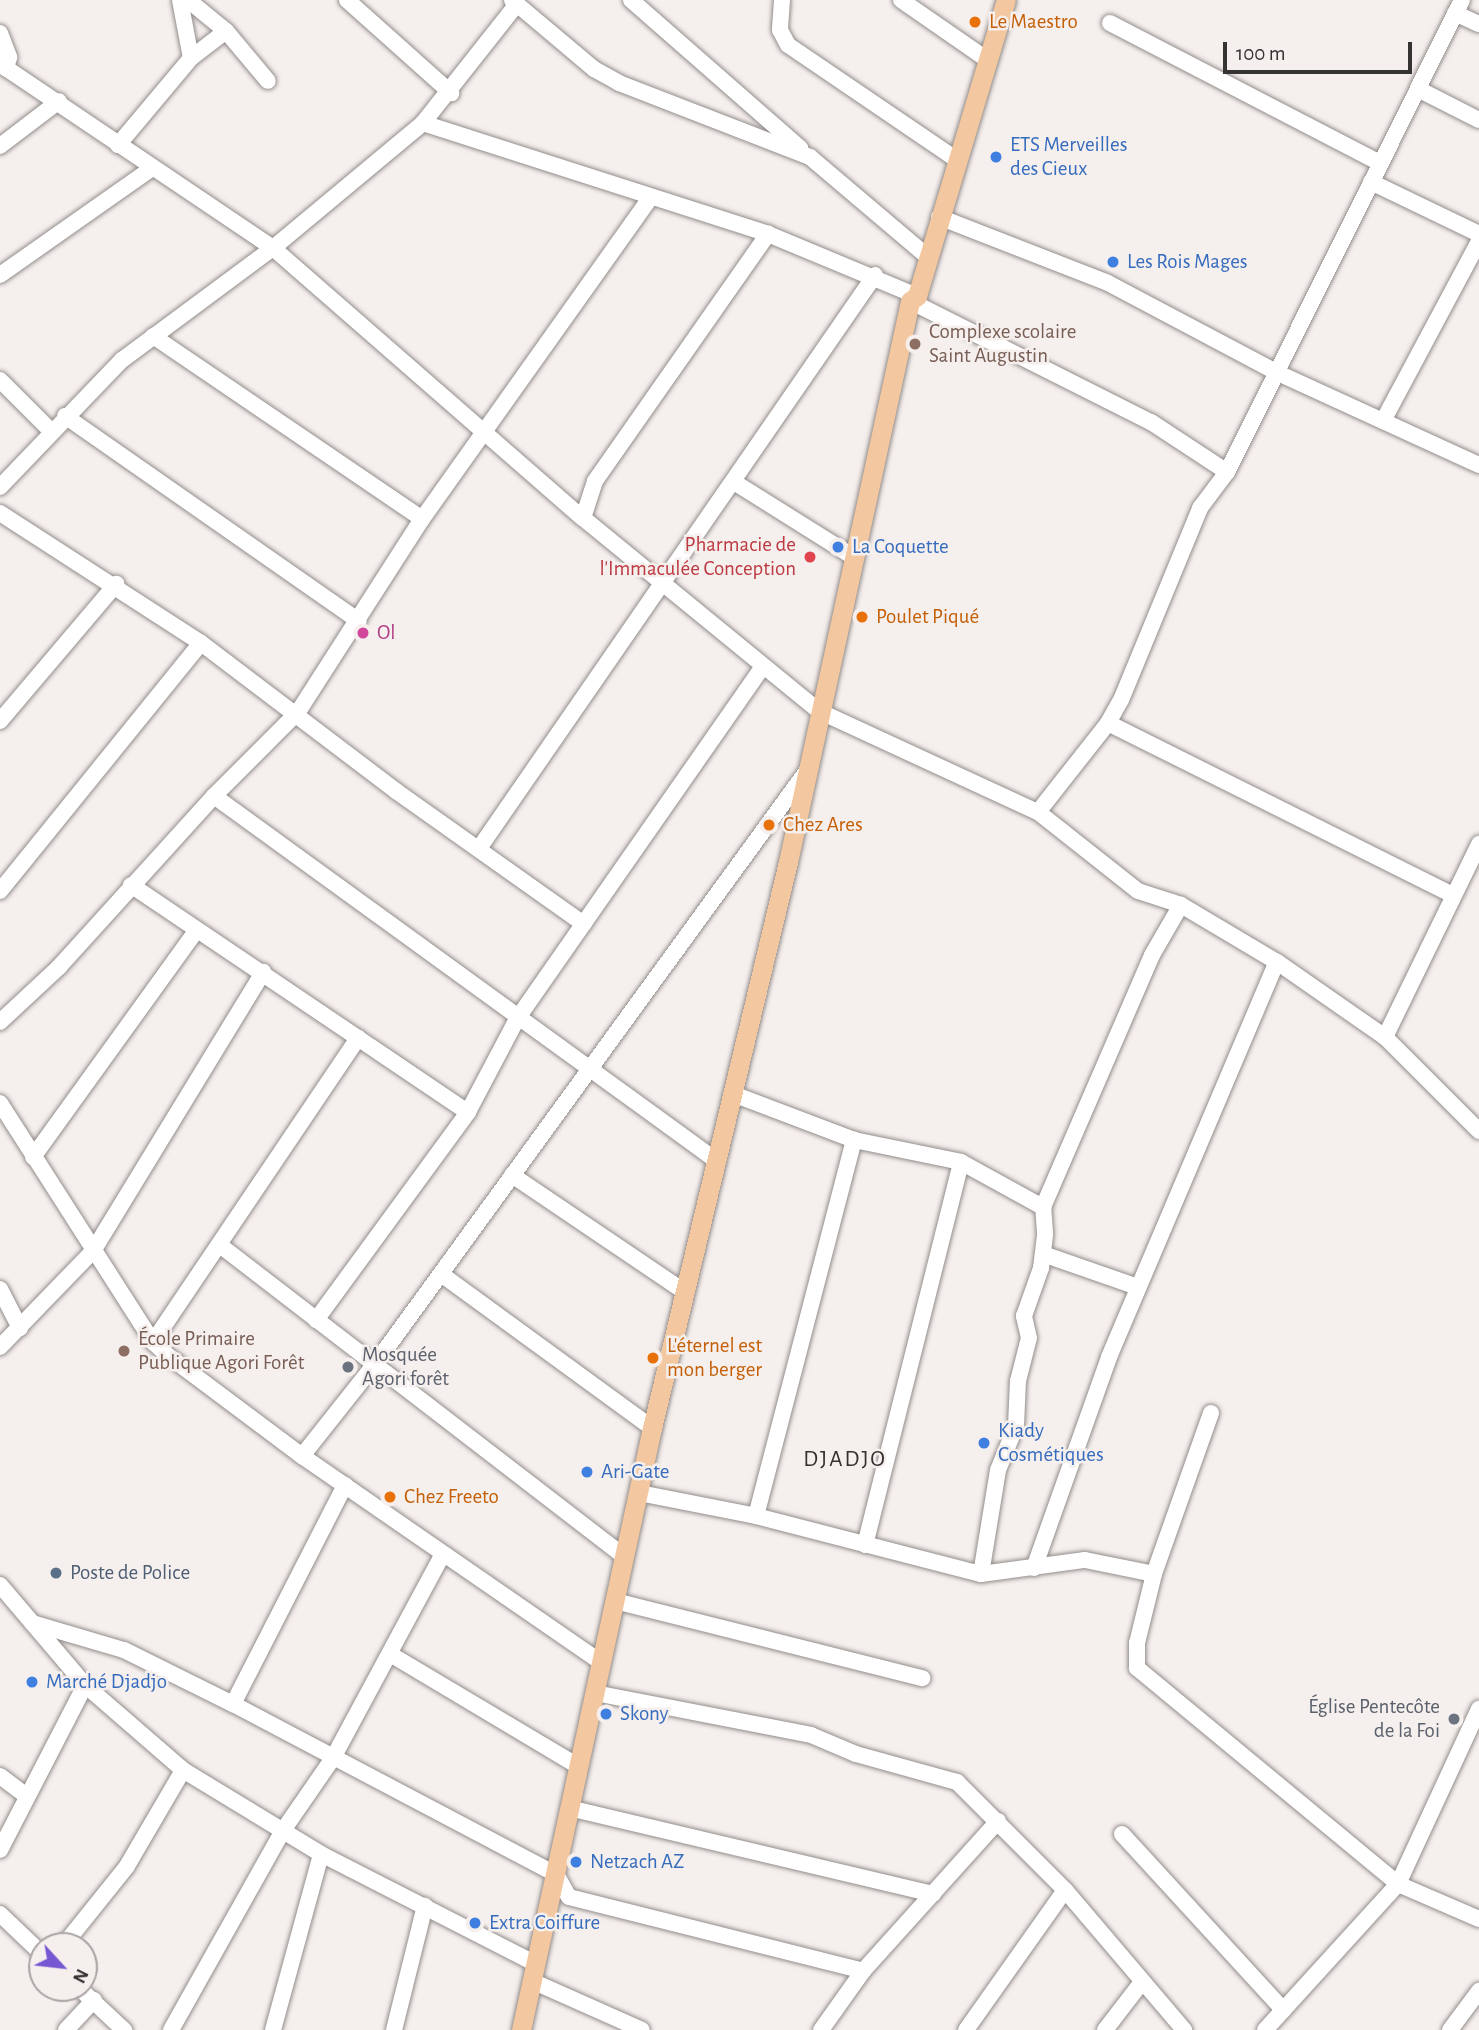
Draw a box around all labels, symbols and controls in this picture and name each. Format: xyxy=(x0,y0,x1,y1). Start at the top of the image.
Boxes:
place label: Le Maestro xyxy=(989,9,1078,35)
marker: Le Maestro xyxy=(967,14,983,30)
scale bar xyxy=(1227,28,1416,72)
text: 100 m xyxy=(1236,43,1286,64)
place label: ETS Merveilles des Cieux xyxy=(1010,132,1127,182)
marker: ETS Merveilles des Cieux xyxy=(988,149,1004,165)
place label: Les Rois Mages xyxy=(1127,249,1248,275)
marker: Les Rois Mages xyxy=(1105,254,1121,270)
place label: Complexe scolaire Saint Augustin xyxy=(929,319,1076,369)
marker: Complexe scolaire Saint Augustin xyxy=(907,336,923,352)
place label: Pharmacie de l'Immaculée Conception xyxy=(599,532,796,582)
place label: La Coquette xyxy=(852,534,949,560)
marker: La Coquette xyxy=(830,539,846,555)
marker: Pharmacie de l'Immaculée Conception xyxy=(802,549,818,565)
place label: Poulet Piqué xyxy=(876,604,979,630)
marker: Poulet Piqué xyxy=(854,609,870,625)
place label: Ol xyxy=(377,620,396,646)
marker: Ol xyxy=(355,625,371,641)
place label: Chez Ares xyxy=(783,812,863,838)
marker: Chez Ares xyxy=(761,817,777,833)
place label: École Primaire Publique Agori Forêt xyxy=(138,1326,304,1376)
place label: L'éternel est mon berger xyxy=(667,1333,762,1383)
place label: Mosquée Agori forêt xyxy=(362,1342,449,1392)
marker: École Primaire Publique Agori Forêt xyxy=(116,1343,132,1359)
marker: L'éternel est mon berger xyxy=(645,1350,661,1366)
marker: Mosquée Agori forêt xyxy=(340,1359,356,1375)
place label: Kiady Cosmétiques xyxy=(998,1418,1104,1468)
marker: Kiady Cosmétiques xyxy=(976,1435,992,1451)
district label: DJADJO xyxy=(804,1446,886,1474)
place label: Ari-Gate xyxy=(601,1459,669,1485)
marker: Ari-Gate xyxy=(579,1464,595,1480)
place label: Chez Freeto xyxy=(404,1484,499,1510)
marker: Chez Freeto xyxy=(382,1489,398,1505)
place label: Poste de Police xyxy=(70,1560,190,1586)
marker: Poste de Police xyxy=(48,1565,64,1581)
place label: Marché Djadjo xyxy=(46,1669,167,1695)
marker: Marché Djadjo xyxy=(24,1674,40,1690)
place label: Église Pentecôte de la Foi xyxy=(1308,1694,1440,1744)
place label: Skony xyxy=(620,1701,668,1727)
marker: Skony xyxy=(598,1706,614,1722)
marker: Église Pentecôte de la Foi xyxy=(1446,1711,1462,1727)
place label: Netzach AZ xyxy=(590,1849,684,1875)
marker: Netzach AZ xyxy=(568,1854,584,1870)
place label: Extra Coiffure xyxy=(489,1910,600,1936)
marker: Extra Coiffure xyxy=(467,1915,483,1931)
north arrow xyxy=(28,1932,98,2002)
text: N xyxy=(69,1966,92,1986)

